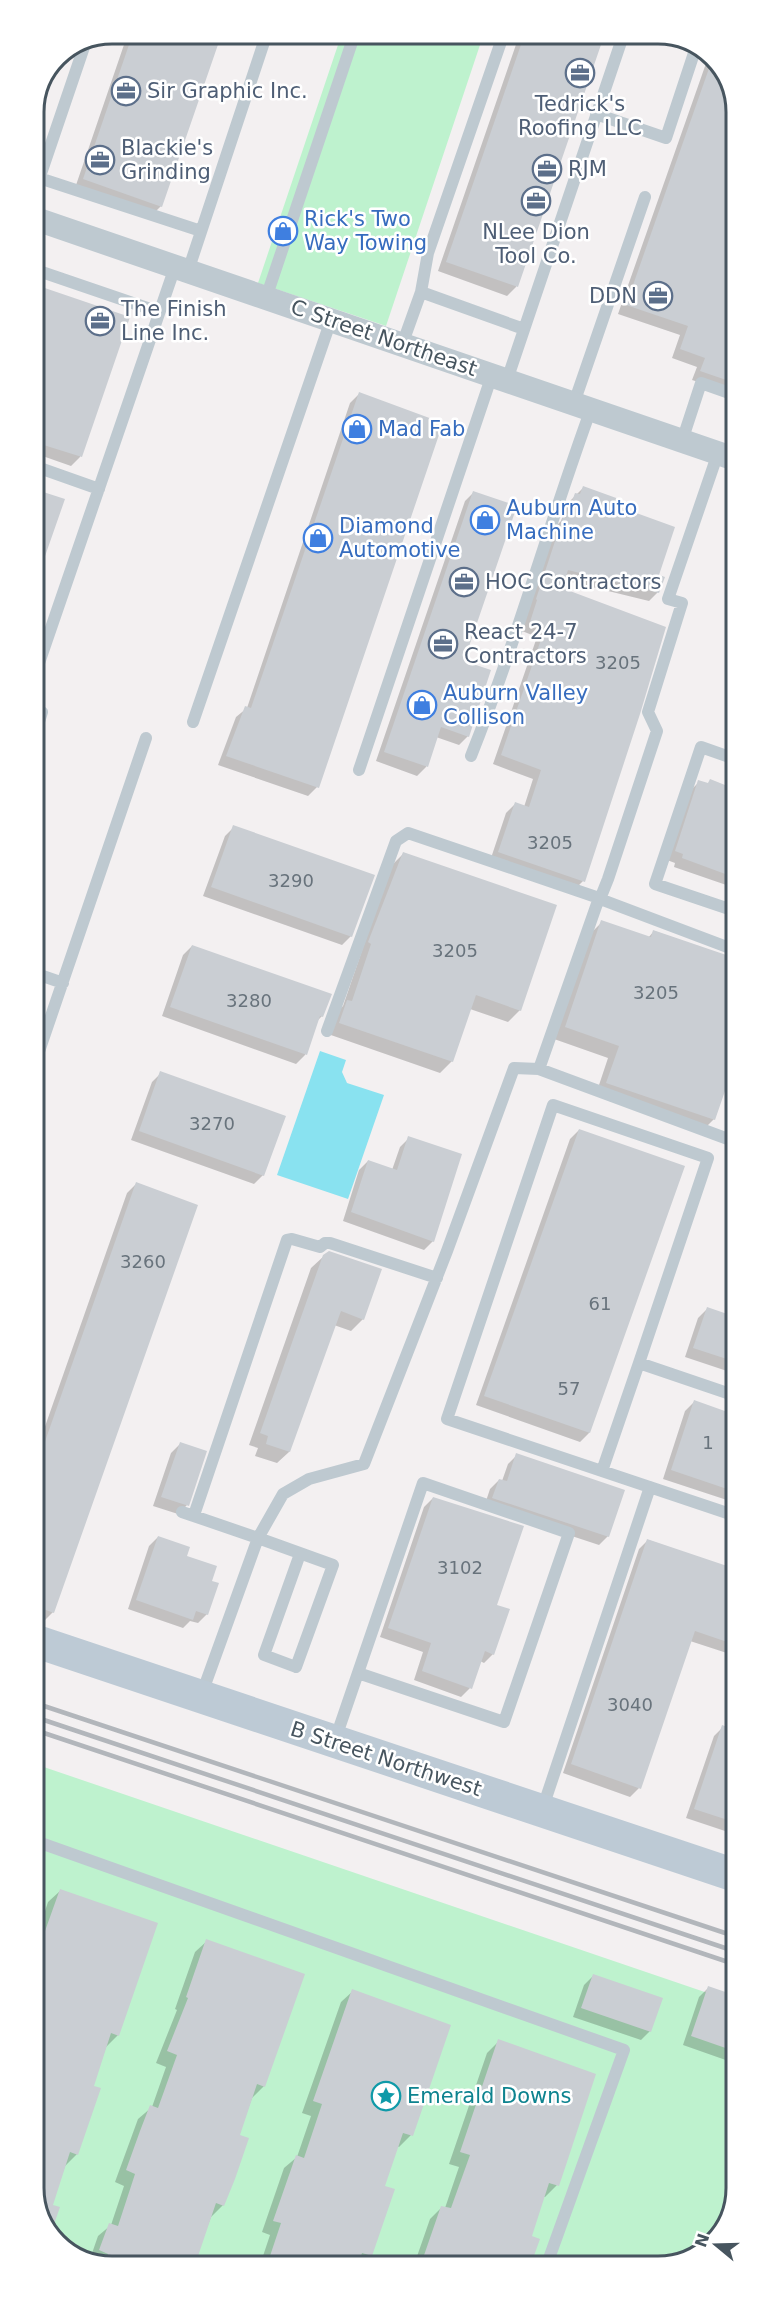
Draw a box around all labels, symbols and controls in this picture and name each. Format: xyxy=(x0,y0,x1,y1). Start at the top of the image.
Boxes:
office icon: Tedrick's Roofing LLC xyxy=(564,57,596,89)
office icon: Sir Graphic Inc. xyxy=(110,75,142,107)
place label: Sir Graphic Inc. xyxy=(147,79,308,103)
place label: Tedrick's Roofing LLC xyxy=(518,92,642,140)
place label: Blackie's Grinding xyxy=(121,136,213,184)
office icon: Blackie's Grinding xyxy=(84,144,116,176)
office icon: RJM xyxy=(531,153,563,185)
place label: RJM xyxy=(568,157,607,181)
office icon: NLee Dion Tool Co. xyxy=(520,185,552,217)
place label: Rick's Two Way Towing xyxy=(304,207,427,255)
shop icon: Rick's Two Way Towing xyxy=(267,215,299,247)
place label: NLee Dion Tool Co. xyxy=(482,220,590,268)
office icon: DDN xyxy=(642,280,674,312)
place label: DDN xyxy=(589,284,637,308)
street label: C Street Northeast xyxy=(288,295,480,381)
place label: The Finish Line Inc. xyxy=(120,297,227,345)
office icon: The Finish Line Inc. xyxy=(84,305,116,337)
shop icon: Mad Fab xyxy=(341,413,373,445)
place label: Mad Fab xyxy=(378,417,465,441)
place label: Auburn Auto Machine xyxy=(506,496,637,544)
shop icon: Auburn Auto Machine xyxy=(469,504,501,536)
place label: Diamond Automotive xyxy=(339,514,460,562)
shop icon: Diamond Automotive xyxy=(302,522,334,554)
office icon: HOC Contractors xyxy=(448,566,480,598)
place label: HOC Contractors xyxy=(485,570,661,594)
place label: React 24-7 Contractors xyxy=(464,620,587,668)
office icon: React 24-7 Contractors xyxy=(427,628,459,660)
house number: 3205 xyxy=(595,652,641,673)
place label: Auburn Valley Collison xyxy=(443,681,588,729)
shop icon: Auburn Valley Collison xyxy=(406,689,438,721)
house number: 3205 xyxy=(527,832,573,853)
house number: 3290 xyxy=(268,870,314,891)
house number: 3205 xyxy=(432,940,478,961)
house number: 3205 xyxy=(633,982,679,1003)
house number: 3280 xyxy=(226,990,272,1011)
house number: 3270 xyxy=(189,1113,235,1134)
house number: 3260 xyxy=(120,1251,166,1272)
house number: 61 xyxy=(589,1293,611,1314)
house number: 57 xyxy=(558,1378,580,1399)
house number: 1 xyxy=(702,1432,714,1453)
house number: 3102 xyxy=(437,1557,483,1578)
house number: 3040 xyxy=(607,1694,653,1715)
street label: B Street Northwest xyxy=(287,1717,485,1801)
place icon: Emerald Downs xyxy=(370,2080,402,2112)
place label: Emerald Downs xyxy=(407,2084,571,2108)
north arrow xyxy=(686,2215,746,2275)
text: N xyxy=(691,2231,713,2250)

